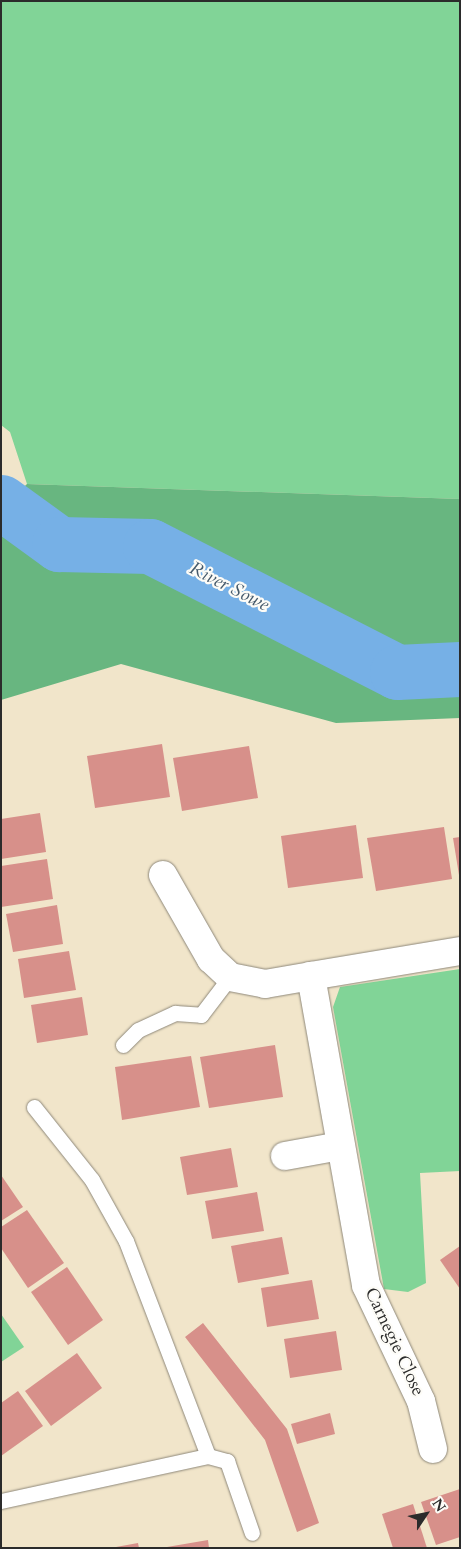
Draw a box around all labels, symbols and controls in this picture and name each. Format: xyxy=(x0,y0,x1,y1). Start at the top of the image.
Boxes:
water label: River Sowe xyxy=(185,557,273,617)
street label: Carnegie Close xyxy=(360,1284,428,1400)
north arrow xyxy=(401,1489,451,1539)
text: N xyxy=(428,1495,450,1516)

